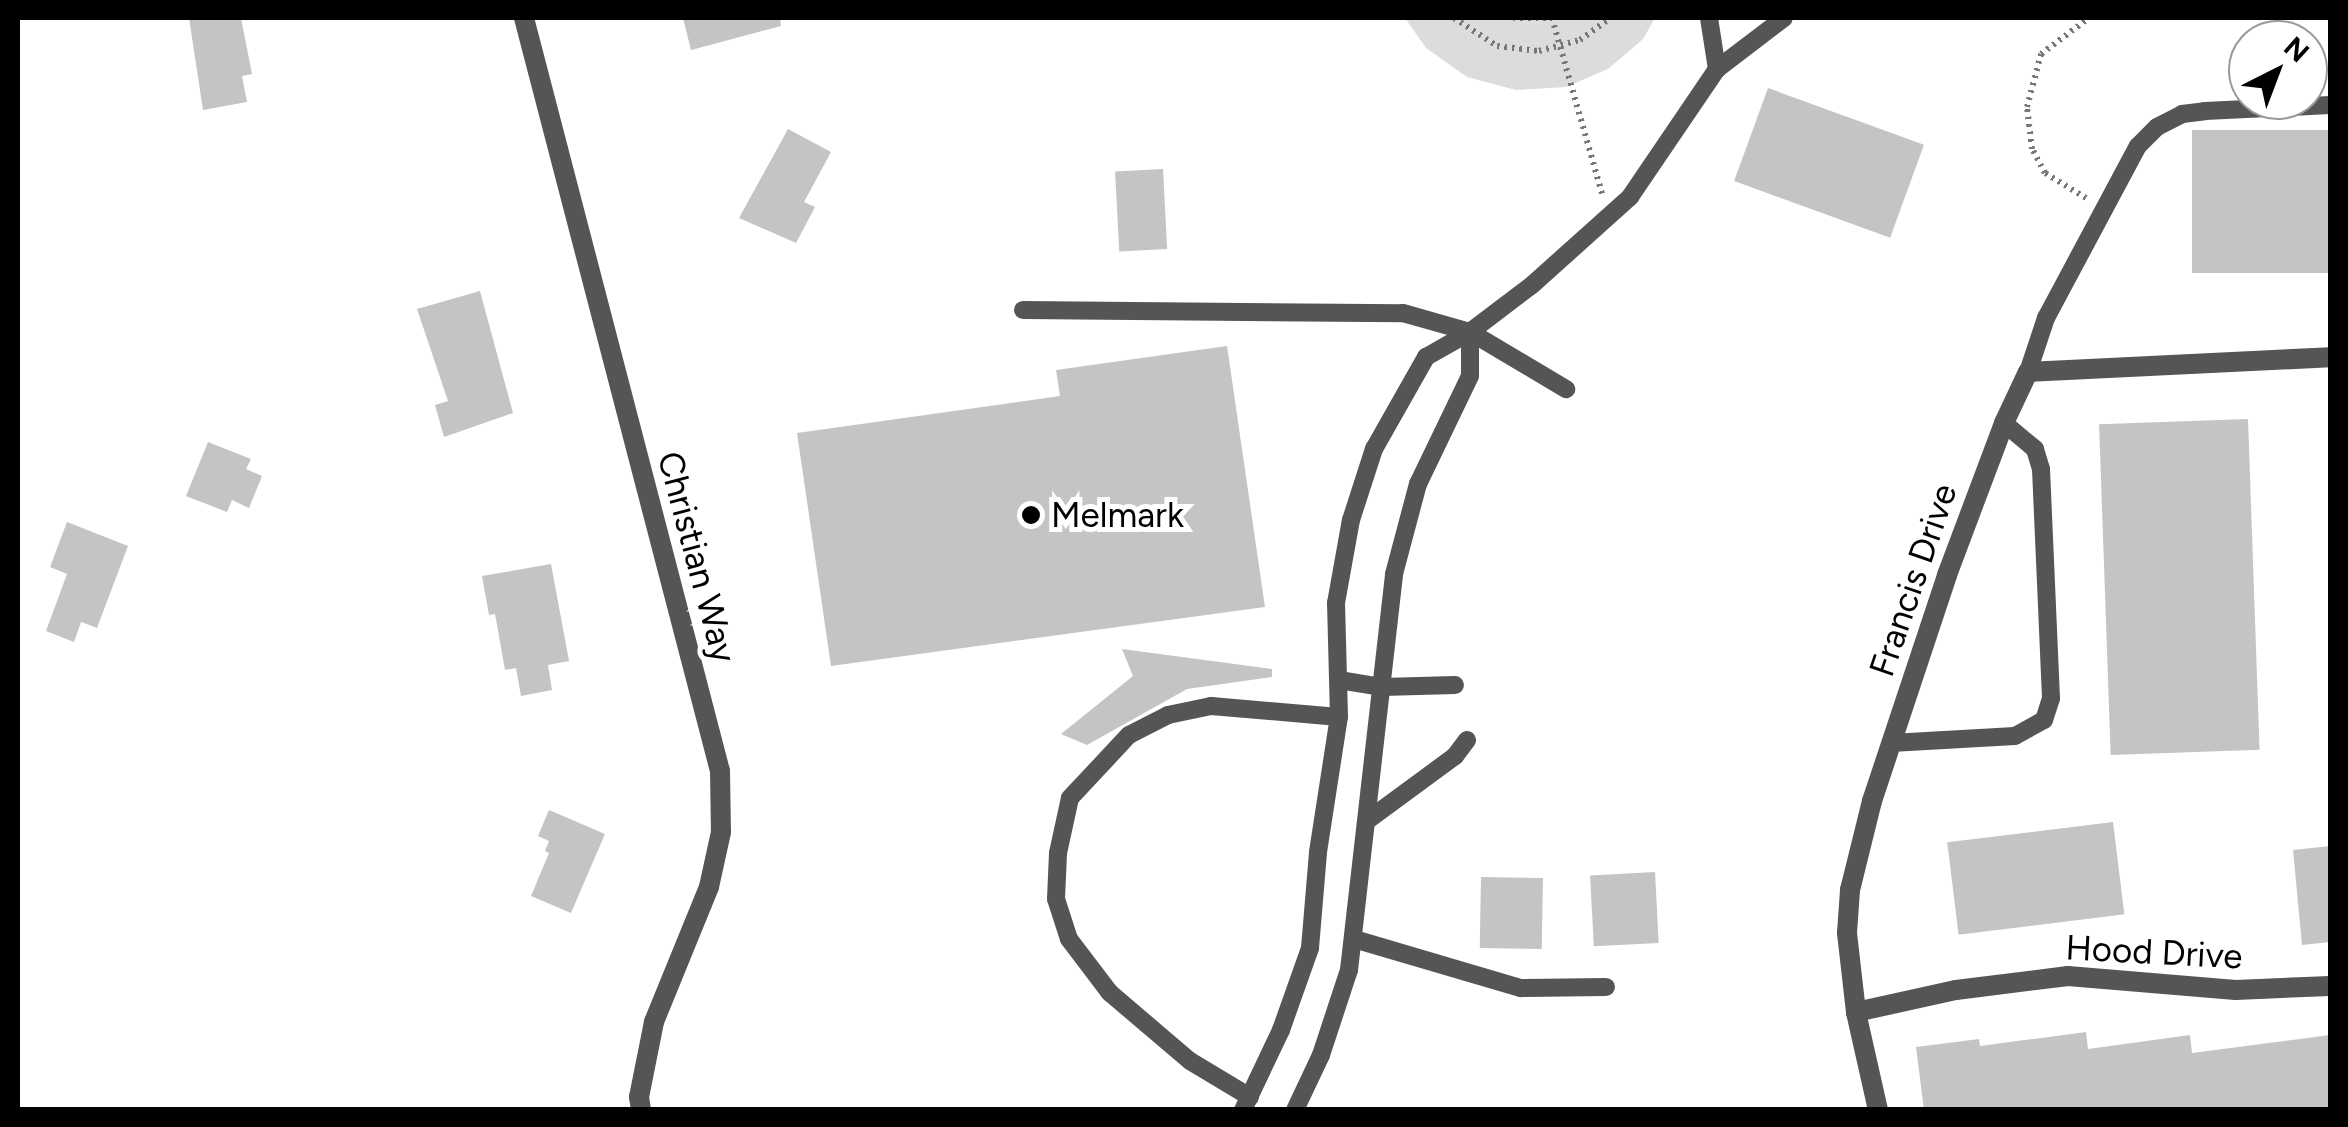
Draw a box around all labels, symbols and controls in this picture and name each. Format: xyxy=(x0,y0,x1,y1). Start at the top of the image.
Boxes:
north arrow xyxy=(2228,20,2328,120)
text: N xyxy=(2277,29,2316,69)
street label: Christian Way xyxy=(649,447,745,667)
street label: Francis Drive xyxy=(1860,478,1966,682)
place label: Melmark xyxy=(1051,494,1184,536)
marker: Melmark xyxy=(1020,504,1042,526)
street label: Hood Drive xyxy=(2065,926,2243,978)

